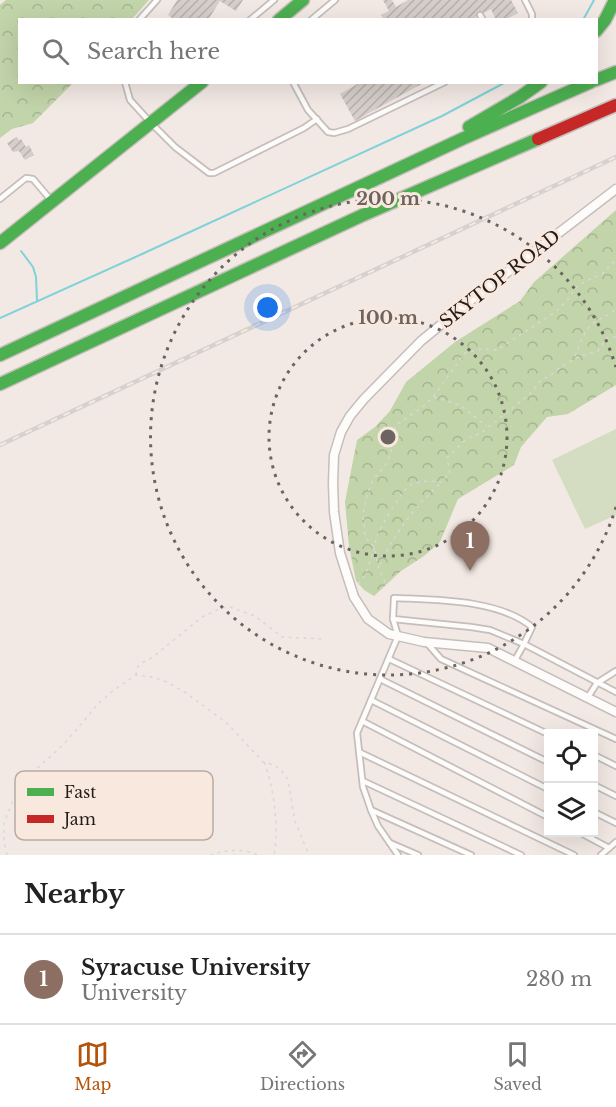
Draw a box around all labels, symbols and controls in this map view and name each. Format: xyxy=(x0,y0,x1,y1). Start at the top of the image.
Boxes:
search box xyxy=(18,18,598,84)
icon: search xyxy=(39,35,72,68)
text: Search here xyxy=(87,38,220,65)
text: 200 m xyxy=(356,188,420,210)
street label: SKYTOP ROAD xyxy=(435,225,565,333)
your location xyxy=(253,293,282,322)
text: 100 m xyxy=(358,307,418,329)
centre of rings xyxy=(378,427,398,447)
pin: 1 xyxy=(450,522,490,571)
map controls xyxy=(544,729,598,837)
button: locate xyxy=(544,729,598,783)
legend xyxy=(15,771,213,840)
text: Fast xyxy=(64,782,96,802)
button: layers xyxy=(544,783,598,837)
text: Jam xyxy=(62,809,96,829)
text: Nearby xyxy=(24,878,125,910)
text: Syracuse University xyxy=(81,954,310,981)
text: 1 xyxy=(39,967,48,991)
text: 280 m xyxy=(526,967,592,991)
text: University xyxy=(81,981,187,1005)
tab: Map xyxy=(74,1038,111,1094)
tab: Directions xyxy=(260,1038,345,1094)
tab: Saved xyxy=(493,1038,542,1094)

